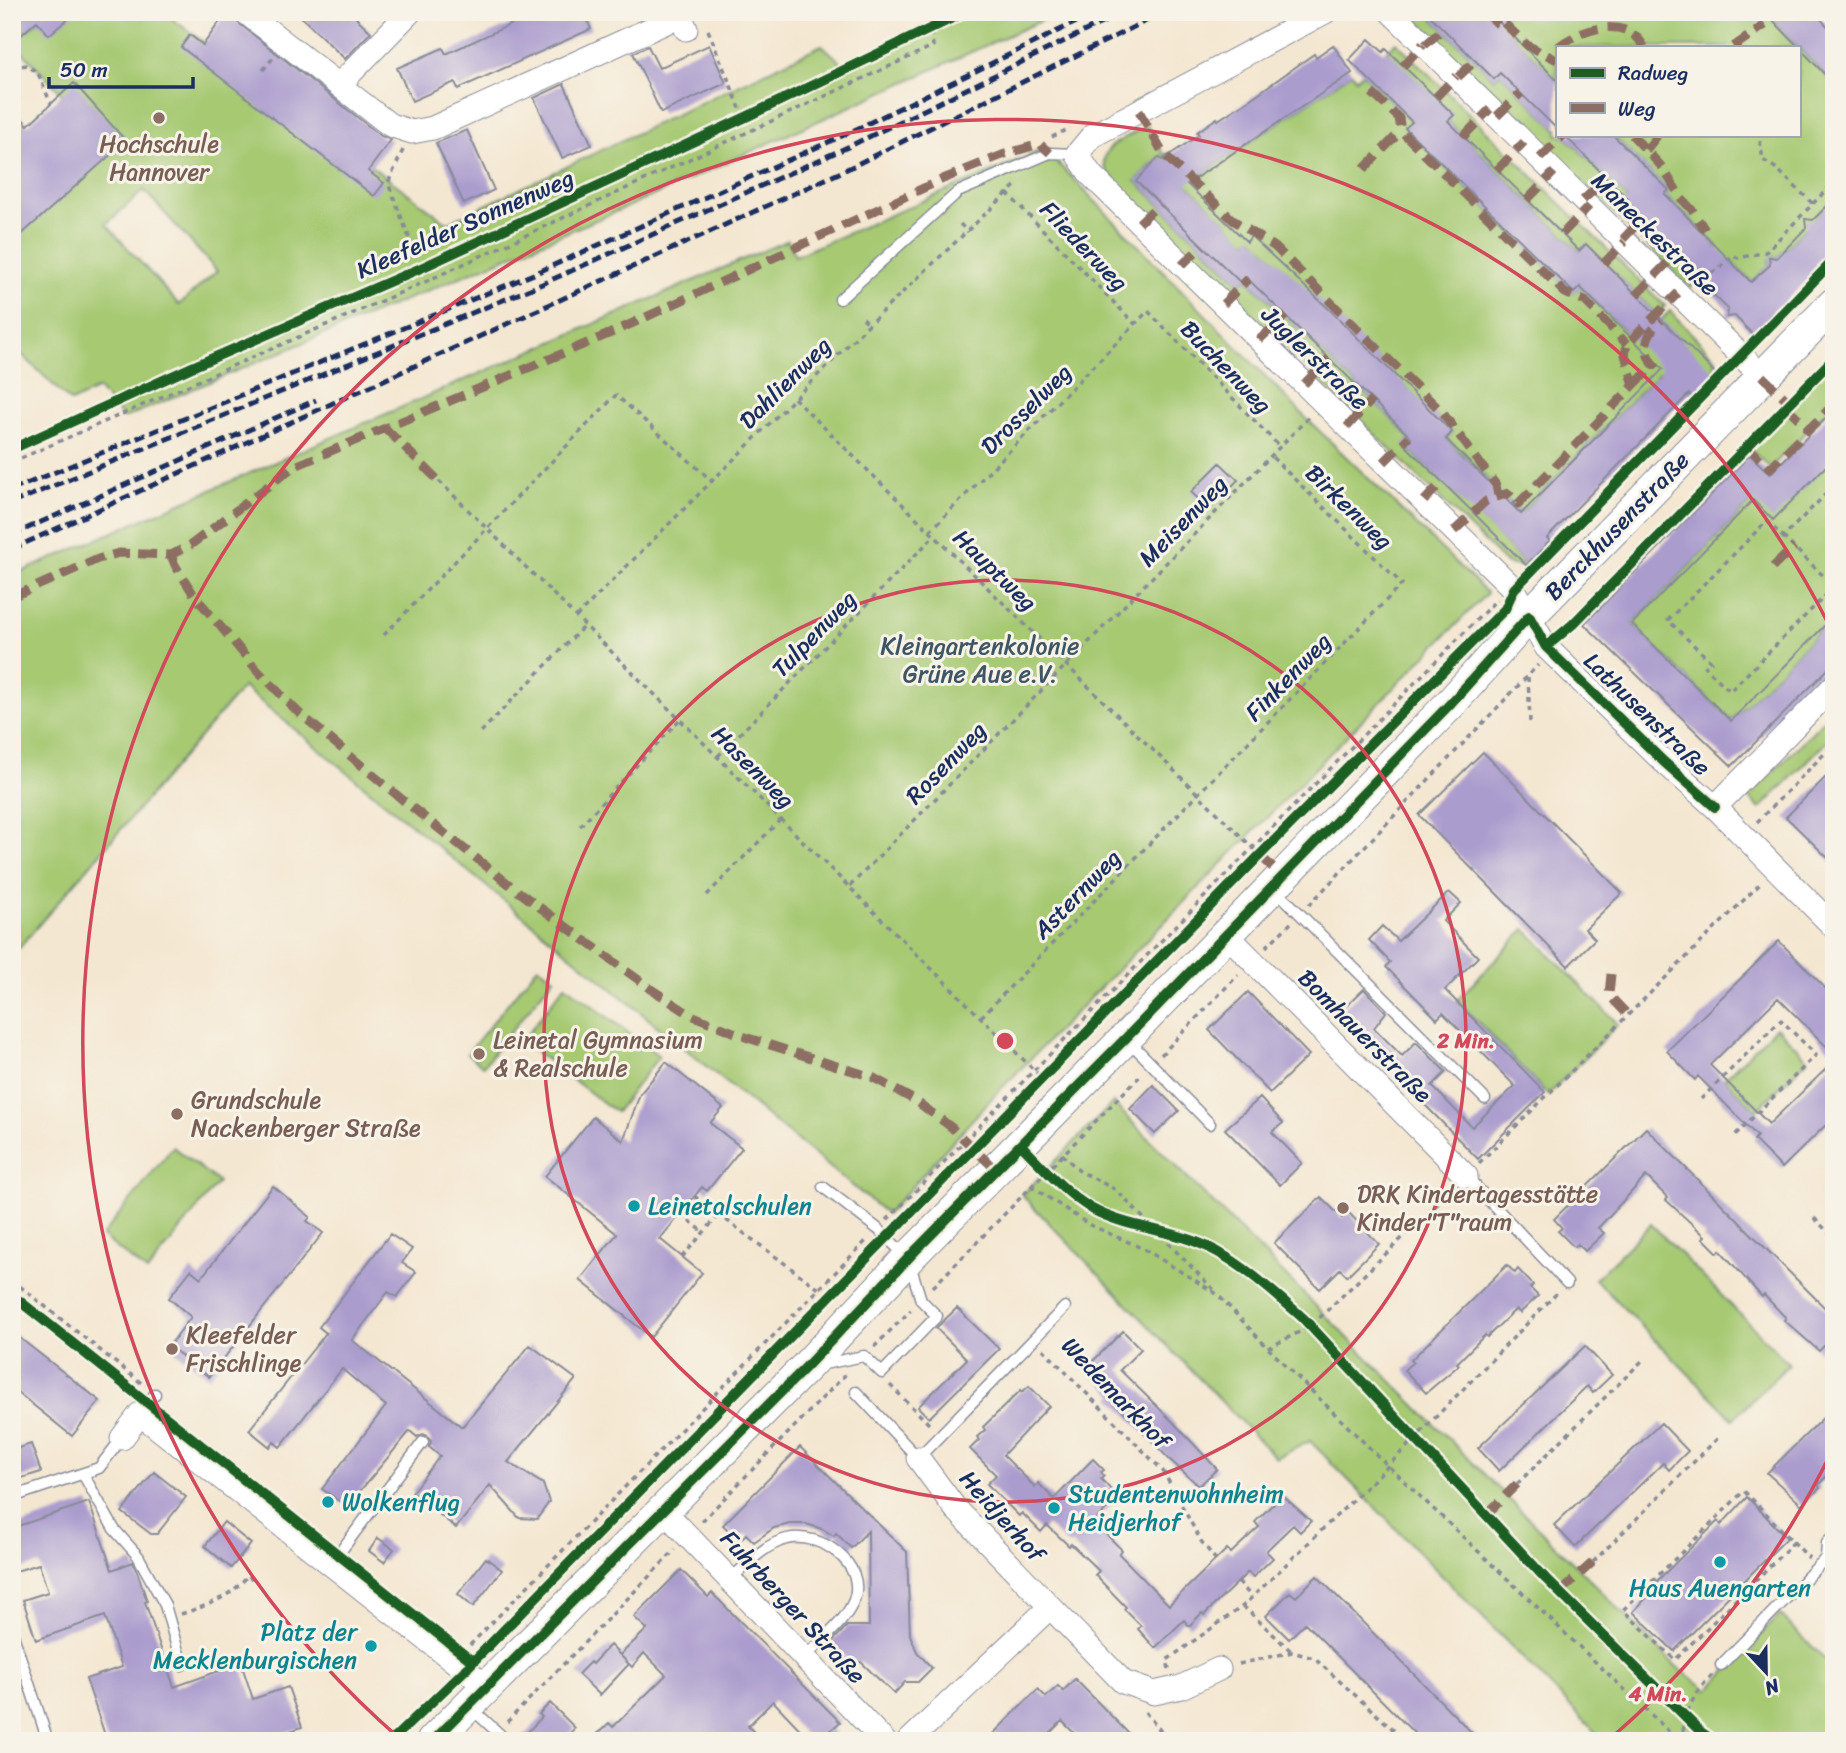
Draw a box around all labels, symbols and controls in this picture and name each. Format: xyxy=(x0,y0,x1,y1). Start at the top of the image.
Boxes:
scale bar xyxy=(49,46,192,90)
legend xyxy=(1556,46,1800,136)
text: 50 m xyxy=(60,51,108,89)
text: Radweg xyxy=(1618,54,1688,92)
text: Weg xyxy=(1618,90,1656,128)
marker: Hochschule Hannover xyxy=(151,110,167,126)
place label: Hochschule Hannover xyxy=(99,123,219,193)
street label: Kleefelder Sonnenweg xyxy=(349,157,581,291)
street label: Maneckestraße xyxy=(1581,161,1729,307)
street label: Fliederweg xyxy=(1029,190,1139,302)
street label: Juglerstraße xyxy=(1250,294,1379,421)
street label: Buchenweg xyxy=(1170,310,1282,424)
street label: Dahlienweg xyxy=(728,326,842,440)
street label: Drosselweg xyxy=(970,353,1082,465)
street label: Berckhusenstraße xyxy=(1534,441,1700,611)
street label: Birkenweg xyxy=(1295,454,1403,560)
street label: Meisenweg xyxy=(1128,465,1238,577)
street label: Hauptweg xyxy=(943,518,1047,622)
street label: Tulpenweg xyxy=(761,580,867,688)
street label: Finkenweg xyxy=(1234,622,1342,732)
park label: Kleingartenkolonie Grüne Aue e.V. xyxy=(881,625,1079,695)
street label: Lathusenstraße xyxy=(1573,642,1721,786)
street label: Rosenweg xyxy=(895,711,997,815)
street label: Hasenweg xyxy=(701,715,805,819)
street label: Asternweg xyxy=(1022,839,1132,950)
street label: Bomhauerstraße xyxy=(1288,959,1443,1114)
place label: Leinetal Gymnasium & Realschule xyxy=(493,1019,703,1089)
text: 2 Min. xyxy=(1436,1022,1495,1060)
centre of rings xyxy=(993,1029,1017,1053)
marker: Leinetal Gymnasium & Realschule xyxy=(471,1046,487,1062)
place label: Grundschule Nackenberger Straße xyxy=(191,1079,421,1149)
marker: Grundschule Nackenberger Straße xyxy=(169,1106,185,1122)
place label: DRK Kindertagesstätte Kinder"T"raum xyxy=(1357,1173,1598,1243)
place label: Leinetalschulen xyxy=(648,1185,812,1227)
marker: Leinetalschulen xyxy=(626,1198,642,1214)
marker: DRK Kindertagesstätte Kinder"T"raum xyxy=(1335,1200,1351,1216)
place label: Kleefelder Frischlinge xyxy=(186,1314,302,1384)
street label: Wedemarkhof xyxy=(1051,1327,1183,1461)
marker: Kleefelder Frischlinge xyxy=(164,1341,180,1357)
street label: Heidjerhof xyxy=(949,1460,1057,1574)
place label: Studentenwohnheim Heidjerhof xyxy=(1068,1473,1284,1543)
place label: Wolkenflug xyxy=(342,1481,460,1523)
marker: Wolkenflug xyxy=(320,1494,336,1510)
marker: Studentenwohnheim Heidjerhof xyxy=(1046,1500,1062,1516)
street label: Fuhrberger Straße xyxy=(710,1520,876,1694)
marker: Haus Auengarten xyxy=(1712,1554,1728,1570)
place label: Haus Auengarten xyxy=(1629,1567,1811,1609)
place label: Platz der Mecklenburgischen xyxy=(153,1611,359,1681)
marker: Platz der Mecklenburgischen xyxy=(363,1638,379,1654)
north arrow xyxy=(1730,1638,1800,1708)
text: N xyxy=(1759,1669,1785,1705)
text: 4 Min. xyxy=(1627,1675,1688,1713)

